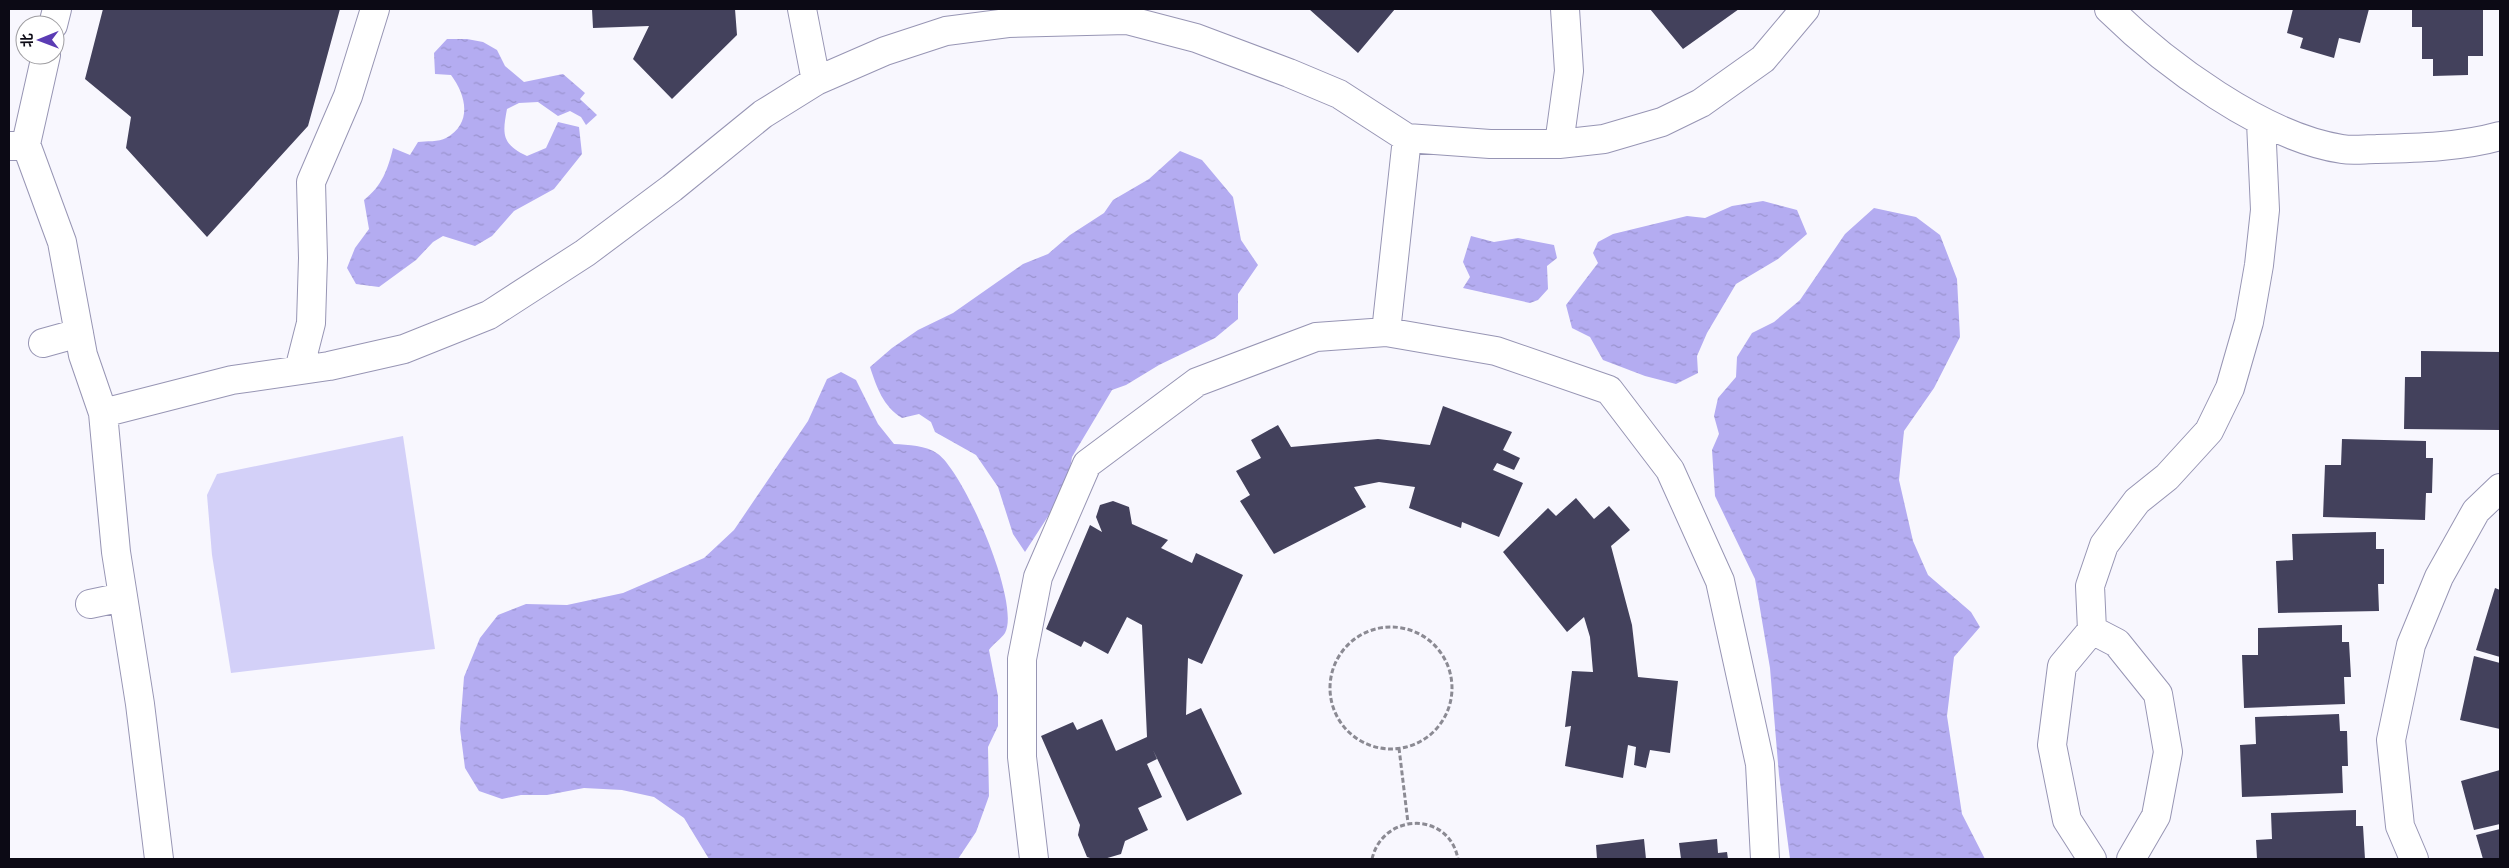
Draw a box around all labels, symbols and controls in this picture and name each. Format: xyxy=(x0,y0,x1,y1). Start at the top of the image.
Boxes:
north arrow xyxy=(15,15,65,65)
text: 北 xyxy=(18,33,36,47)

